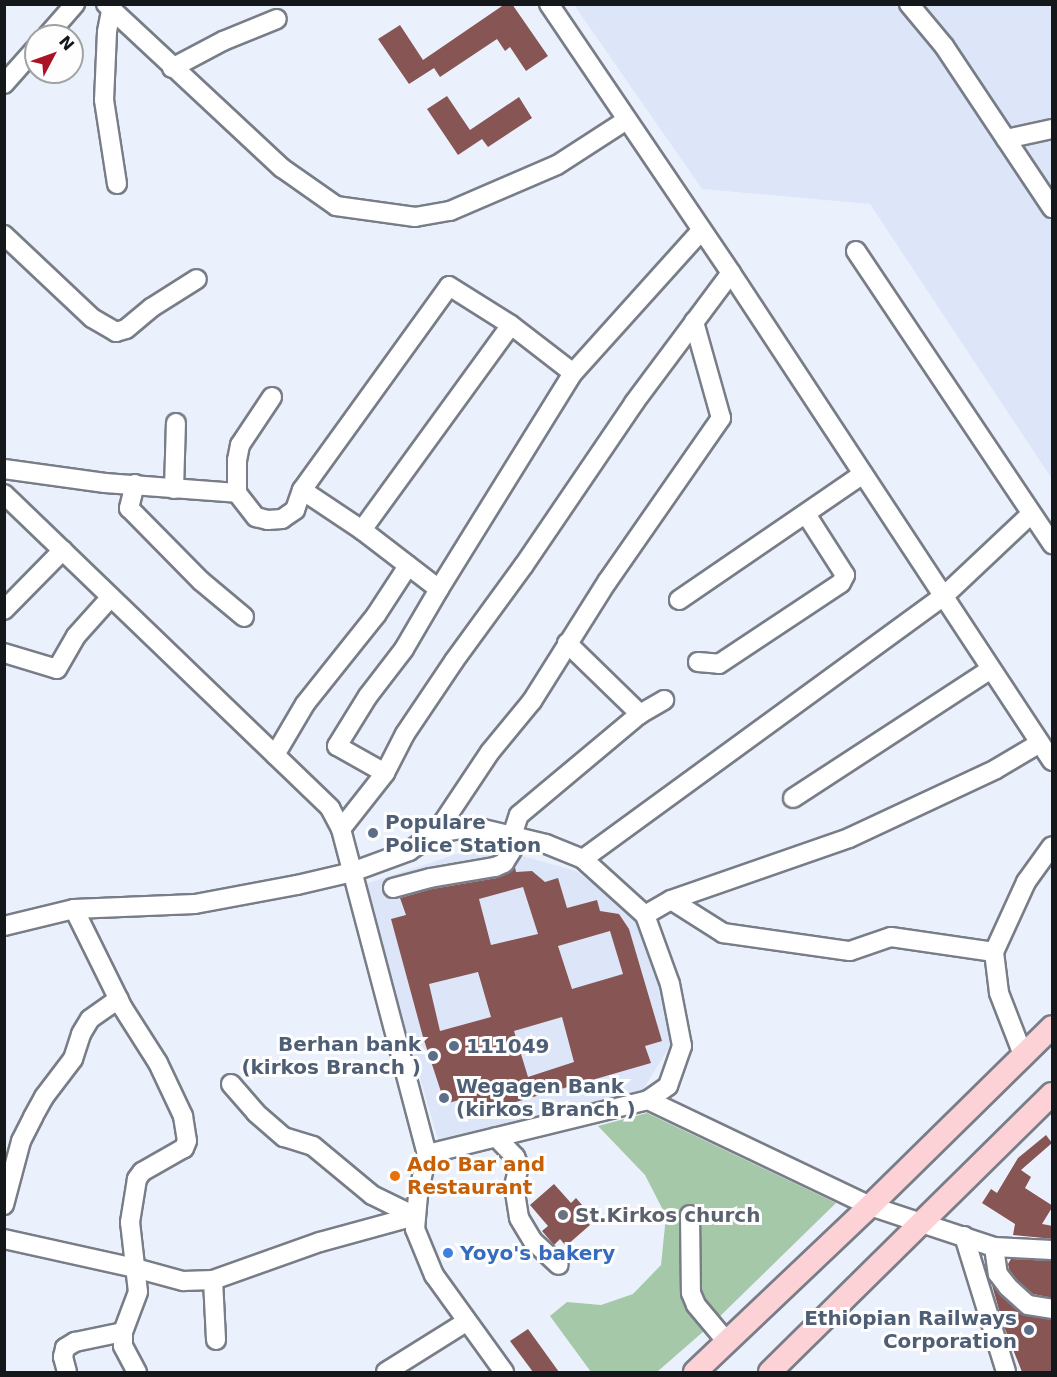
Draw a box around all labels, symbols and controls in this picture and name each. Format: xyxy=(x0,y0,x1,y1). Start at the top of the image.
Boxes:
north arrow xyxy=(24,24,84,84)
text: N xyxy=(55,32,78,54)
place label: Populare Police Station xyxy=(385,810,541,857)
marker: Populare Police Station xyxy=(366,826,380,840)
place label: Berhan bank (kirkos Branch ) xyxy=(241,1032,421,1079)
place label: 111049 xyxy=(466,1034,549,1058)
marker: 111049 xyxy=(447,1039,461,1053)
marker: Berhan bank (kirkos Branch ) xyxy=(426,1049,440,1063)
place label: Wegagen Bank (kirkos Branch ) xyxy=(456,1074,636,1121)
marker: Wegagen Bank (kirkos Branch ) xyxy=(437,1091,451,1105)
place label: Ado Bar and Restaurant xyxy=(407,1152,545,1199)
marker: Ado Bar and Restaurant xyxy=(388,1169,402,1183)
place label: St.Kirkos church xyxy=(575,1203,760,1227)
marker: St.Kirkos church xyxy=(556,1208,570,1222)
place label: Yoyo's bakery xyxy=(460,1241,615,1265)
marker: Yoyo's bakery xyxy=(441,1246,455,1260)
place label: Ethiopian Railways Corporation xyxy=(804,1306,1017,1353)
marker: Ethiopian Railways Corporation xyxy=(1022,1323,1036,1337)

